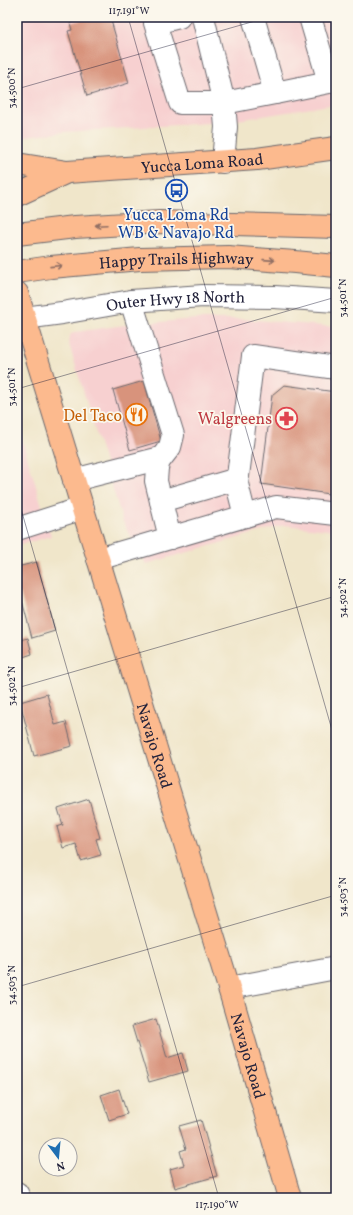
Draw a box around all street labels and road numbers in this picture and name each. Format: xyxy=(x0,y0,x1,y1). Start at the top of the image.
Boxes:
street label: Yucca Loma Road xyxy=(140,149,265,180)
street label: Happy Trails Highway xyxy=(98,248,255,276)
street label: Outer Hwy 18 North xyxy=(105,287,245,318)
street label: Navajo Road xyxy=(130,701,176,791)
street label: Navajo Road xyxy=(224,1011,270,1102)

